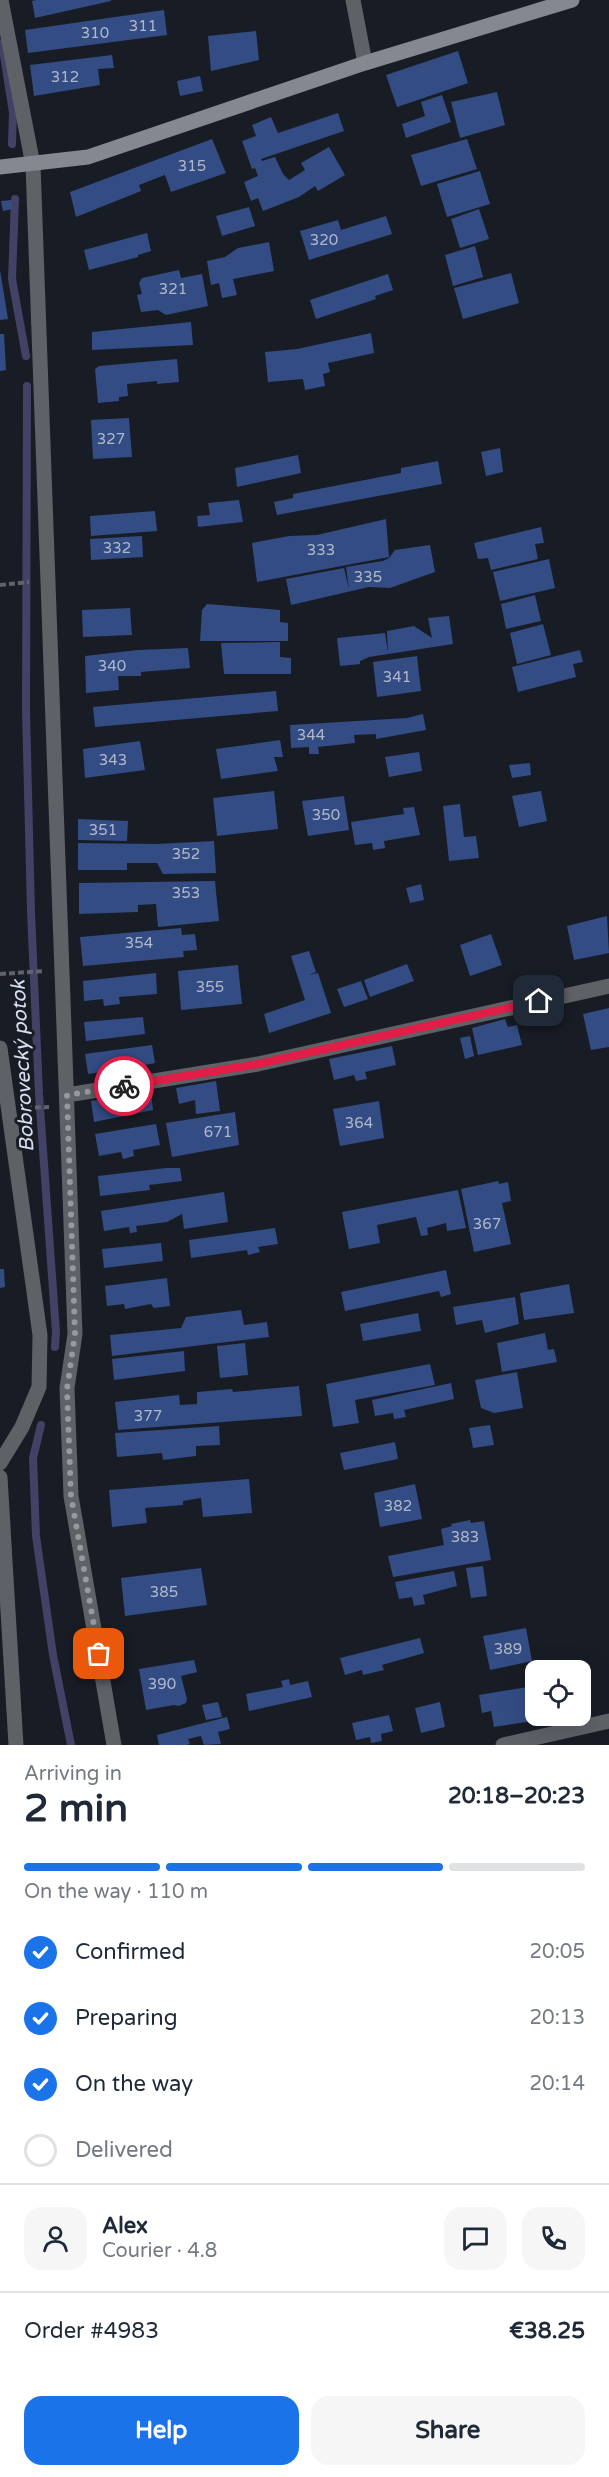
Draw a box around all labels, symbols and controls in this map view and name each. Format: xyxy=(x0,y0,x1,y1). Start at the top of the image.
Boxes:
house number: 311 xyxy=(129,17,157,35)
house number: 310 xyxy=(81,24,109,42)
house number: 312 xyxy=(51,68,79,86)
house number: 315 xyxy=(178,157,206,175)
house number: 320 xyxy=(310,231,338,249)
house number: 321 xyxy=(159,280,187,298)
house number: 327 xyxy=(97,430,125,448)
house number: 332 xyxy=(103,539,131,557)
house number: 333 xyxy=(307,541,335,559)
house number: 335 xyxy=(354,568,382,586)
house number: 340 xyxy=(98,657,126,675)
house number: 341 xyxy=(383,668,411,686)
house number: 344 xyxy=(297,726,325,744)
house number: 343 xyxy=(99,751,127,769)
house number: 350 xyxy=(312,806,340,824)
house number: 351 xyxy=(89,821,117,839)
house number: 352 xyxy=(172,845,200,863)
house number: 353 xyxy=(172,884,200,902)
house number: 354 xyxy=(125,934,153,952)
pin xyxy=(513,975,564,1026)
water label: Bobrovecký potok xyxy=(6,977,39,1153)
house number: 355 xyxy=(196,978,224,996)
icon: home xyxy=(522,984,555,1017)
courier xyxy=(94,1056,154,1116)
icon: bike xyxy=(108,1070,141,1103)
house number: 364 xyxy=(345,1114,373,1132)
house number: 671 xyxy=(204,1123,232,1141)
house number: 367 xyxy=(473,1215,501,1233)
house number: 377 xyxy=(134,1407,162,1425)
house number: 382 xyxy=(384,1497,412,1515)
house number: 383 xyxy=(451,1528,479,1546)
house number: 385 xyxy=(150,1583,178,1601)
pin xyxy=(73,1628,124,1679)
icon: bag xyxy=(82,1637,115,1670)
house number: 389 xyxy=(494,1640,522,1658)
map controls xyxy=(525,1660,591,1726)
button: locate xyxy=(525,1660,591,1726)
house number: 390 xyxy=(148,1675,176,1693)
text: Arriving in xyxy=(24,1762,122,1786)
text: 20:18–20:23 xyxy=(448,1783,585,1809)
text: 2 min xyxy=(24,1785,128,1832)
text: On the way · 110 m xyxy=(24,1880,208,1904)
icon: check xyxy=(24,1936,57,1969)
text: Confirmed xyxy=(75,1939,185,1965)
text: 20:05 xyxy=(530,1940,585,1964)
icon: check xyxy=(24,2002,57,2035)
text: Preparing xyxy=(75,2005,178,2031)
text: 20:13 xyxy=(530,2006,585,2030)
icon: check xyxy=(24,2068,57,2101)
text: On the way xyxy=(75,2071,193,2097)
text: 20:14 xyxy=(530,2072,585,2096)
text: Delivered xyxy=(75,2137,173,2163)
button: person xyxy=(24,2207,87,2270)
button: chat xyxy=(444,2207,507,2270)
button: phone xyxy=(522,2207,585,2270)
text: Alex xyxy=(102,2213,148,2239)
text: Courier · 4.8 xyxy=(102,2239,217,2263)
text: Order #4983 xyxy=(24,2318,159,2344)
text: €38.25 xyxy=(509,2318,585,2344)
button: Help xyxy=(24,2396,299,2465)
button: Share xyxy=(311,2396,585,2465)

